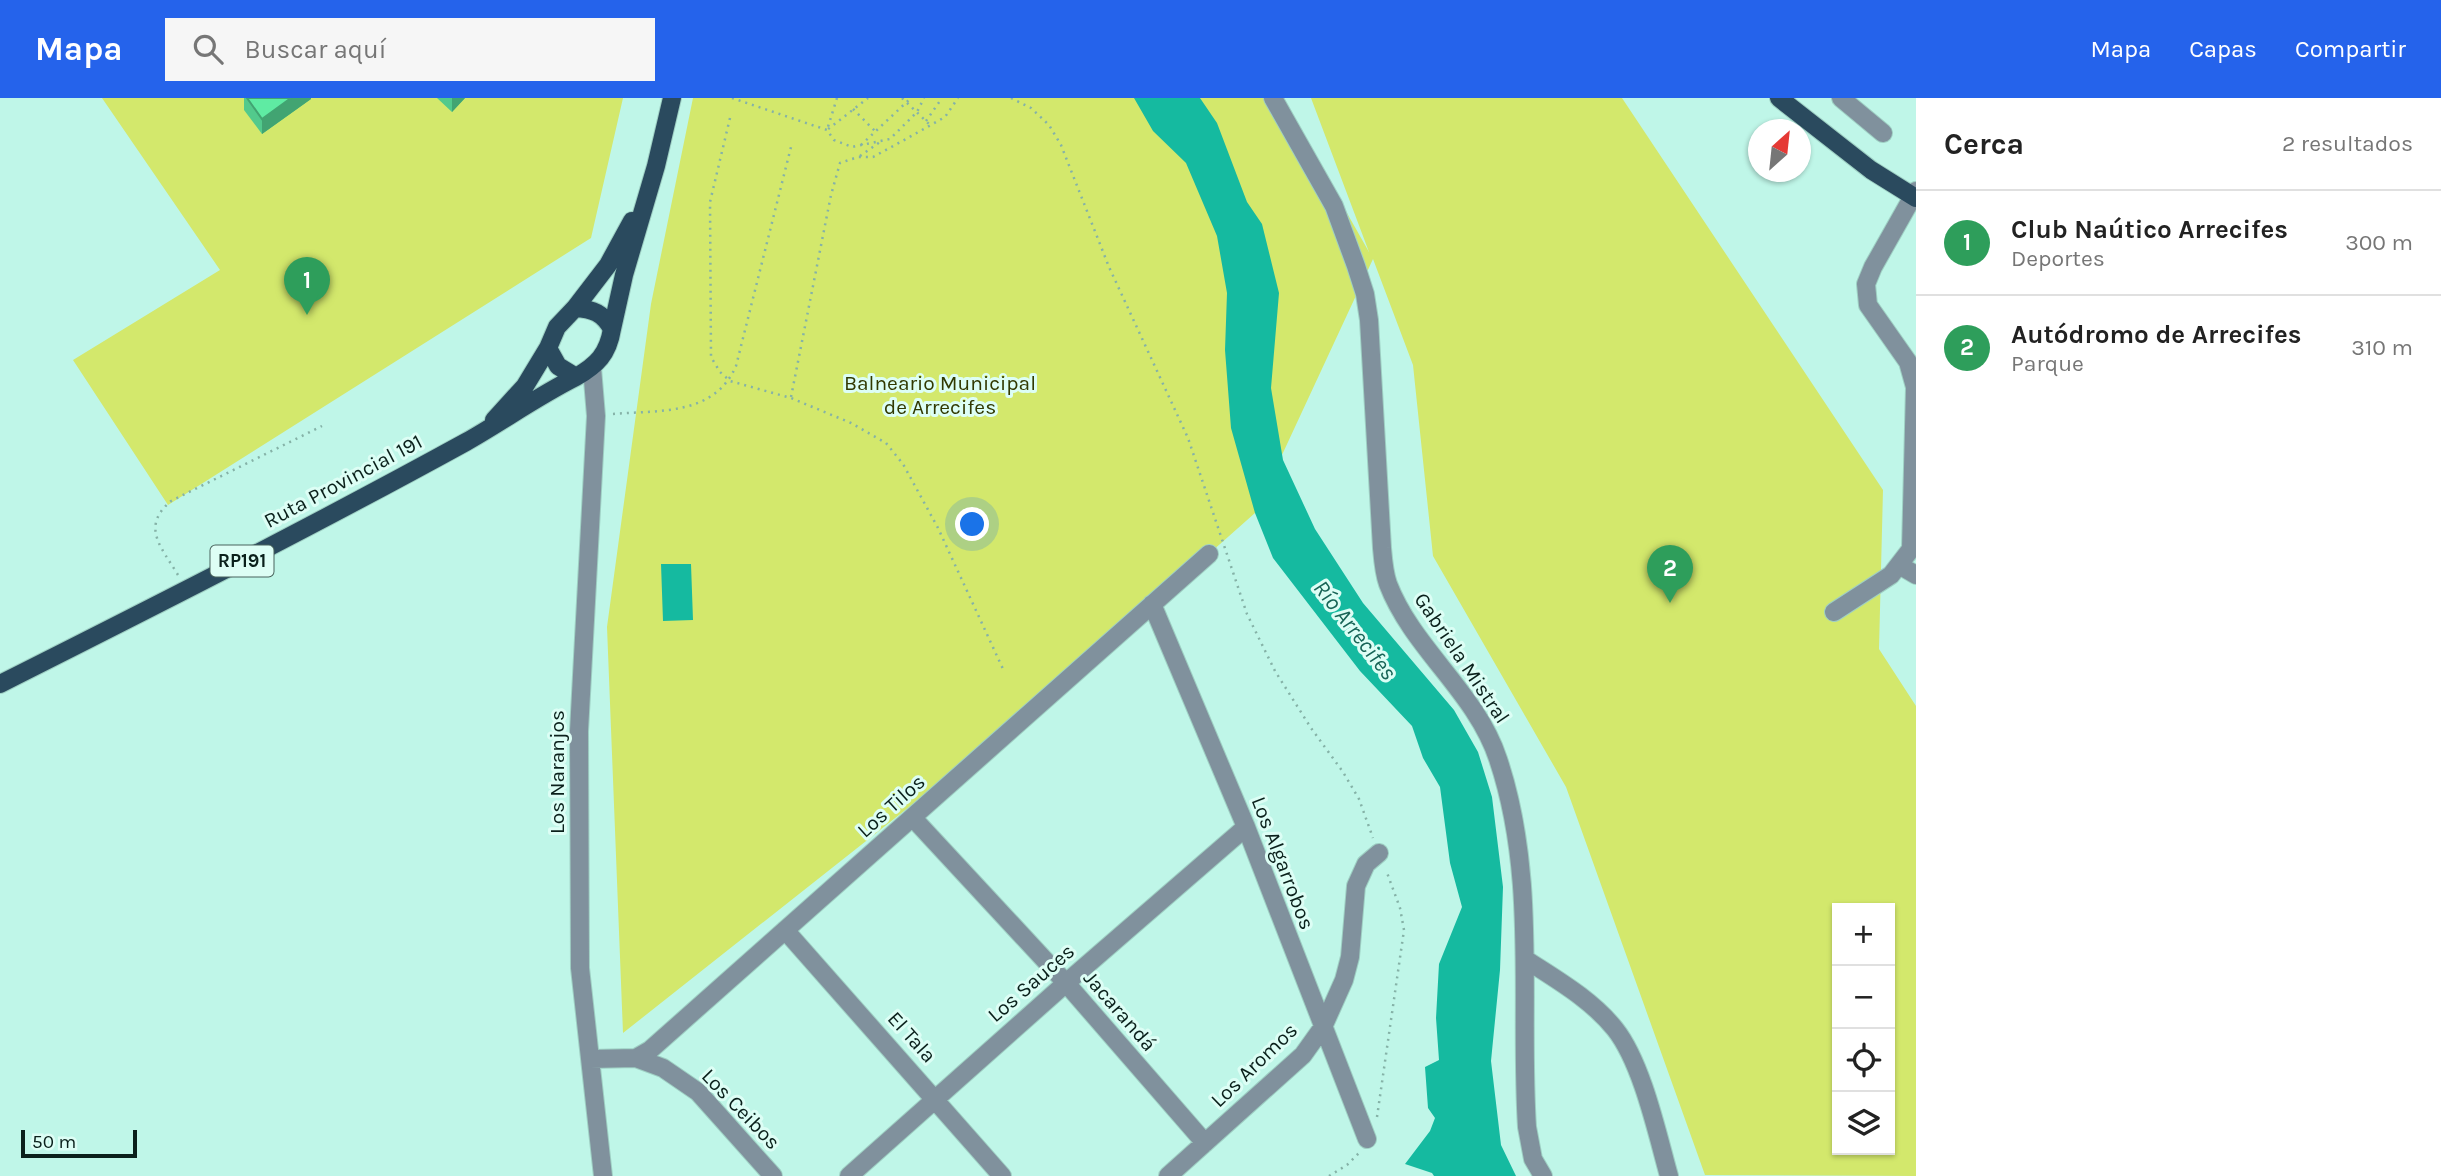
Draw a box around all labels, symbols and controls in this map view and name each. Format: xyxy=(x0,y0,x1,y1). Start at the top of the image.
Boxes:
search box xyxy=(165,18,655,81)
text: Mapa xyxy=(35,30,123,68)
icon: search xyxy=(189,30,227,68)
text: Buscar aquí xyxy=(245,34,386,65)
text: Mapa xyxy=(2090,35,2151,63)
text: Capas xyxy=(2189,35,2257,63)
text: Compartir xyxy=(2295,35,2406,63)
north arrow xyxy=(1748,119,1811,182)
text: Cerca xyxy=(1944,126,2024,162)
text: 2 resultados xyxy=(2282,130,2413,157)
text: Club Naútico Arrecifes xyxy=(2011,214,2288,245)
text: 1 xyxy=(1963,229,1971,256)
text: 300 m xyxy=(2345,229,2413,256)
text: Deportes xyxy=(2011,245,2105,272)
pin: 1 xyxy=(284,257,330,315)
text: Autódromo de Arrecifes xyxy=(2011,319,2302,350)
text: 2 xyxy=(1960,334,1974,361)
text: 310 m xyxy=(2351,334,2413,361)
text: Parque xyxy=(2011,350,2084,377)
park label: Balneario Municipal de Arrecifes xyxy=(844,371,1036,419)
street label: Ruta Provincial 191 xyxy=(260,429,426,533)
your location xyxy=(955,507,989,541)
road number: RP191 xyxy=(210,545,274,576)
pin: 2 xyxy=(1647,545,1693,603)
water label: Río Arrecifes xyxy=(1308,575,1402,685)
street label: Gabriela Mistral xyxy=(1409,588,1515,728)
street label: Los Naranjos xyxy=(545,710,569,834)
street label: Los Tilos xyxy=(852,769,930,843)
street label: Los Algarrobos xyxy=(1247,793,1319,933)
map controls xyxy=(1832,903,1895,1155)
button: + xyxy=(1832,903,1895,966)
street label: Los Sauces xyxy=(983,939,1079,1027)
street label: Jacarandá xyxy=(1079,966,1161,1056)
button: − xyxy=(1832,966,1895,1029)
street label: El Tala xyxy=(883,1007,941,1067)
street label: Los Aromos xyxy=(1206,1018,1302,1112)
button: locate xyxy=(1832,1029,1895,1092)
street label: Los Ceibos xyxy=(697,1064,785,1154)
button: layers xyxy=(1832,1092,1895,1155)
scale bar xyxy=(21,1127,136,1159)
text: 50 m xyxy=(32,1131,76,1153)

